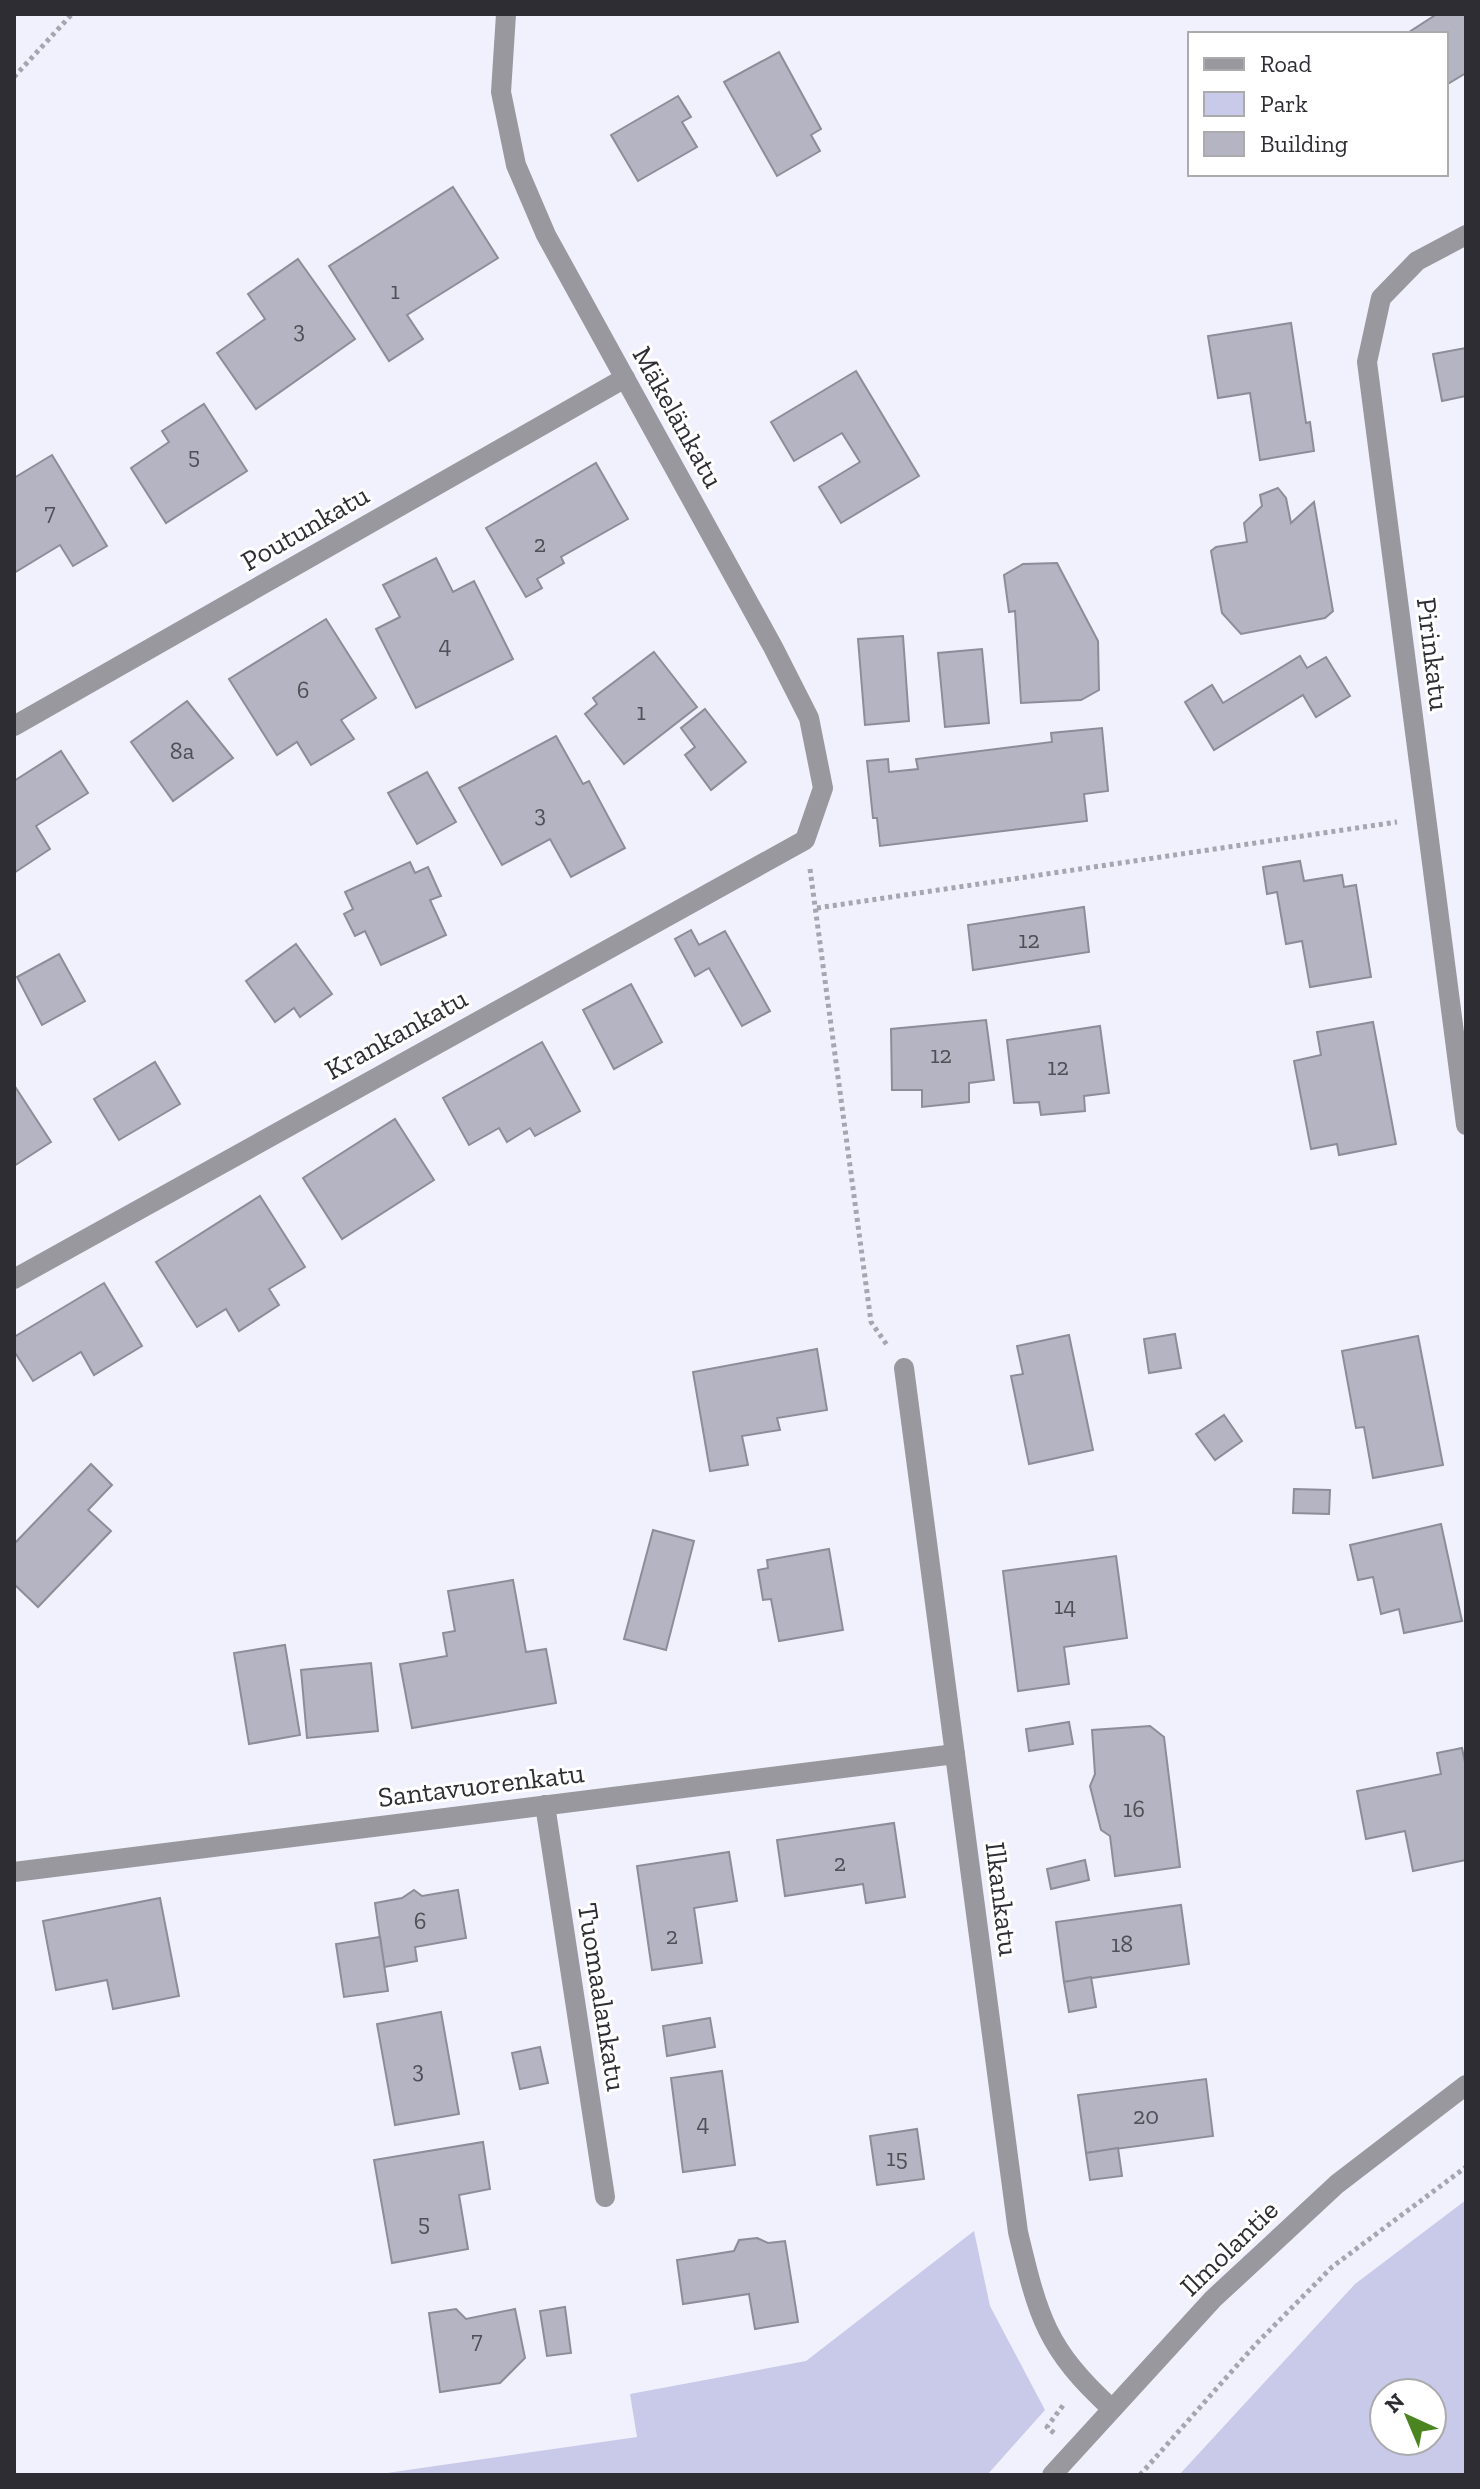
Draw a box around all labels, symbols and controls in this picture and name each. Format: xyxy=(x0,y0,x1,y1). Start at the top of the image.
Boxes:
legend xyxy=(1188,32,1448,176)
text: Road xyxy=(1260,49,1312,78)
text: Park xyxy=(1260,89,1308,118)
text: Building xyxy=(1260,129,1348,158)
house number: 1 xyxy=(390,276,400,305)
house number: 3 xyxy=(293,315,305,344)
street label: Mäkelänkatu xyxy=(626,341,730,494)
house number: 5 xyxy=(188,441,200,470)
street label: Poutunkatu xyxy=(235,478,375,578)
house number: 7 xyxy=(44,497,56,526)
house number: 2 xyxy=(534,529,546,558)
street label: Pirinkatu xyxy=(1410,596,1456,713)
house number: 4 xyxy=(439,630,452,659)
house number: 6 xyxy=(297,675,309,704)
house number: 1 xyxy=(636,697,646,726)
house number: 8a xyxy=(170,736,195,765)
house number: 3 xyxy=(534,799,546,828)
house number: 12 xyxy=(1018,925,1040,954)
street label: Krankankatu xyxy=(319,981,473,1087)
house number: 12 xyxy=(930,1040,952,1069)
house number: 12 xyxy=(1047,1052,1069,1081)
house number: 14 xyxy=(1054,1591,1076,1620)
street label: Santavuorenkatu xyxy=(376,1756,586,1814)
house number: 16 xyxy=(1123,1794,1145,1823)
street label: Ilkankatu xyxy=(979,1840,1025,1958)
house number: 2 xyxy=(834,1848,846,1877)
street label: Tuomaalankatu xyxy=(571,1901,633,2094)
house number: 6 xyxy=(414,1906,426,1935)
house number: 2 xyxy=(666,1921,678,1950)
house number: 18 xyxy=(1111,1929,1133,1958)
house number: 3 xyxy=(412,2055,424,2084)
house number: 20 xyxy=(1133,2101,1159,2130)
house number: 4 xyxy=(697,2108,710,2137)
house number: 15 xyxy=(886,2143,908,2172)
street label: Ilmolantie xyxy=(1173,2193,1285,2303)
house number: 5 xyxy=(418,2208,430,2237)
house number: 7 xyxy=(471,2325,483,2354)
north arrow xyxy=(1368,2377,1448,2457)
text: N xyxy=(1379,2387,1410,2418)

